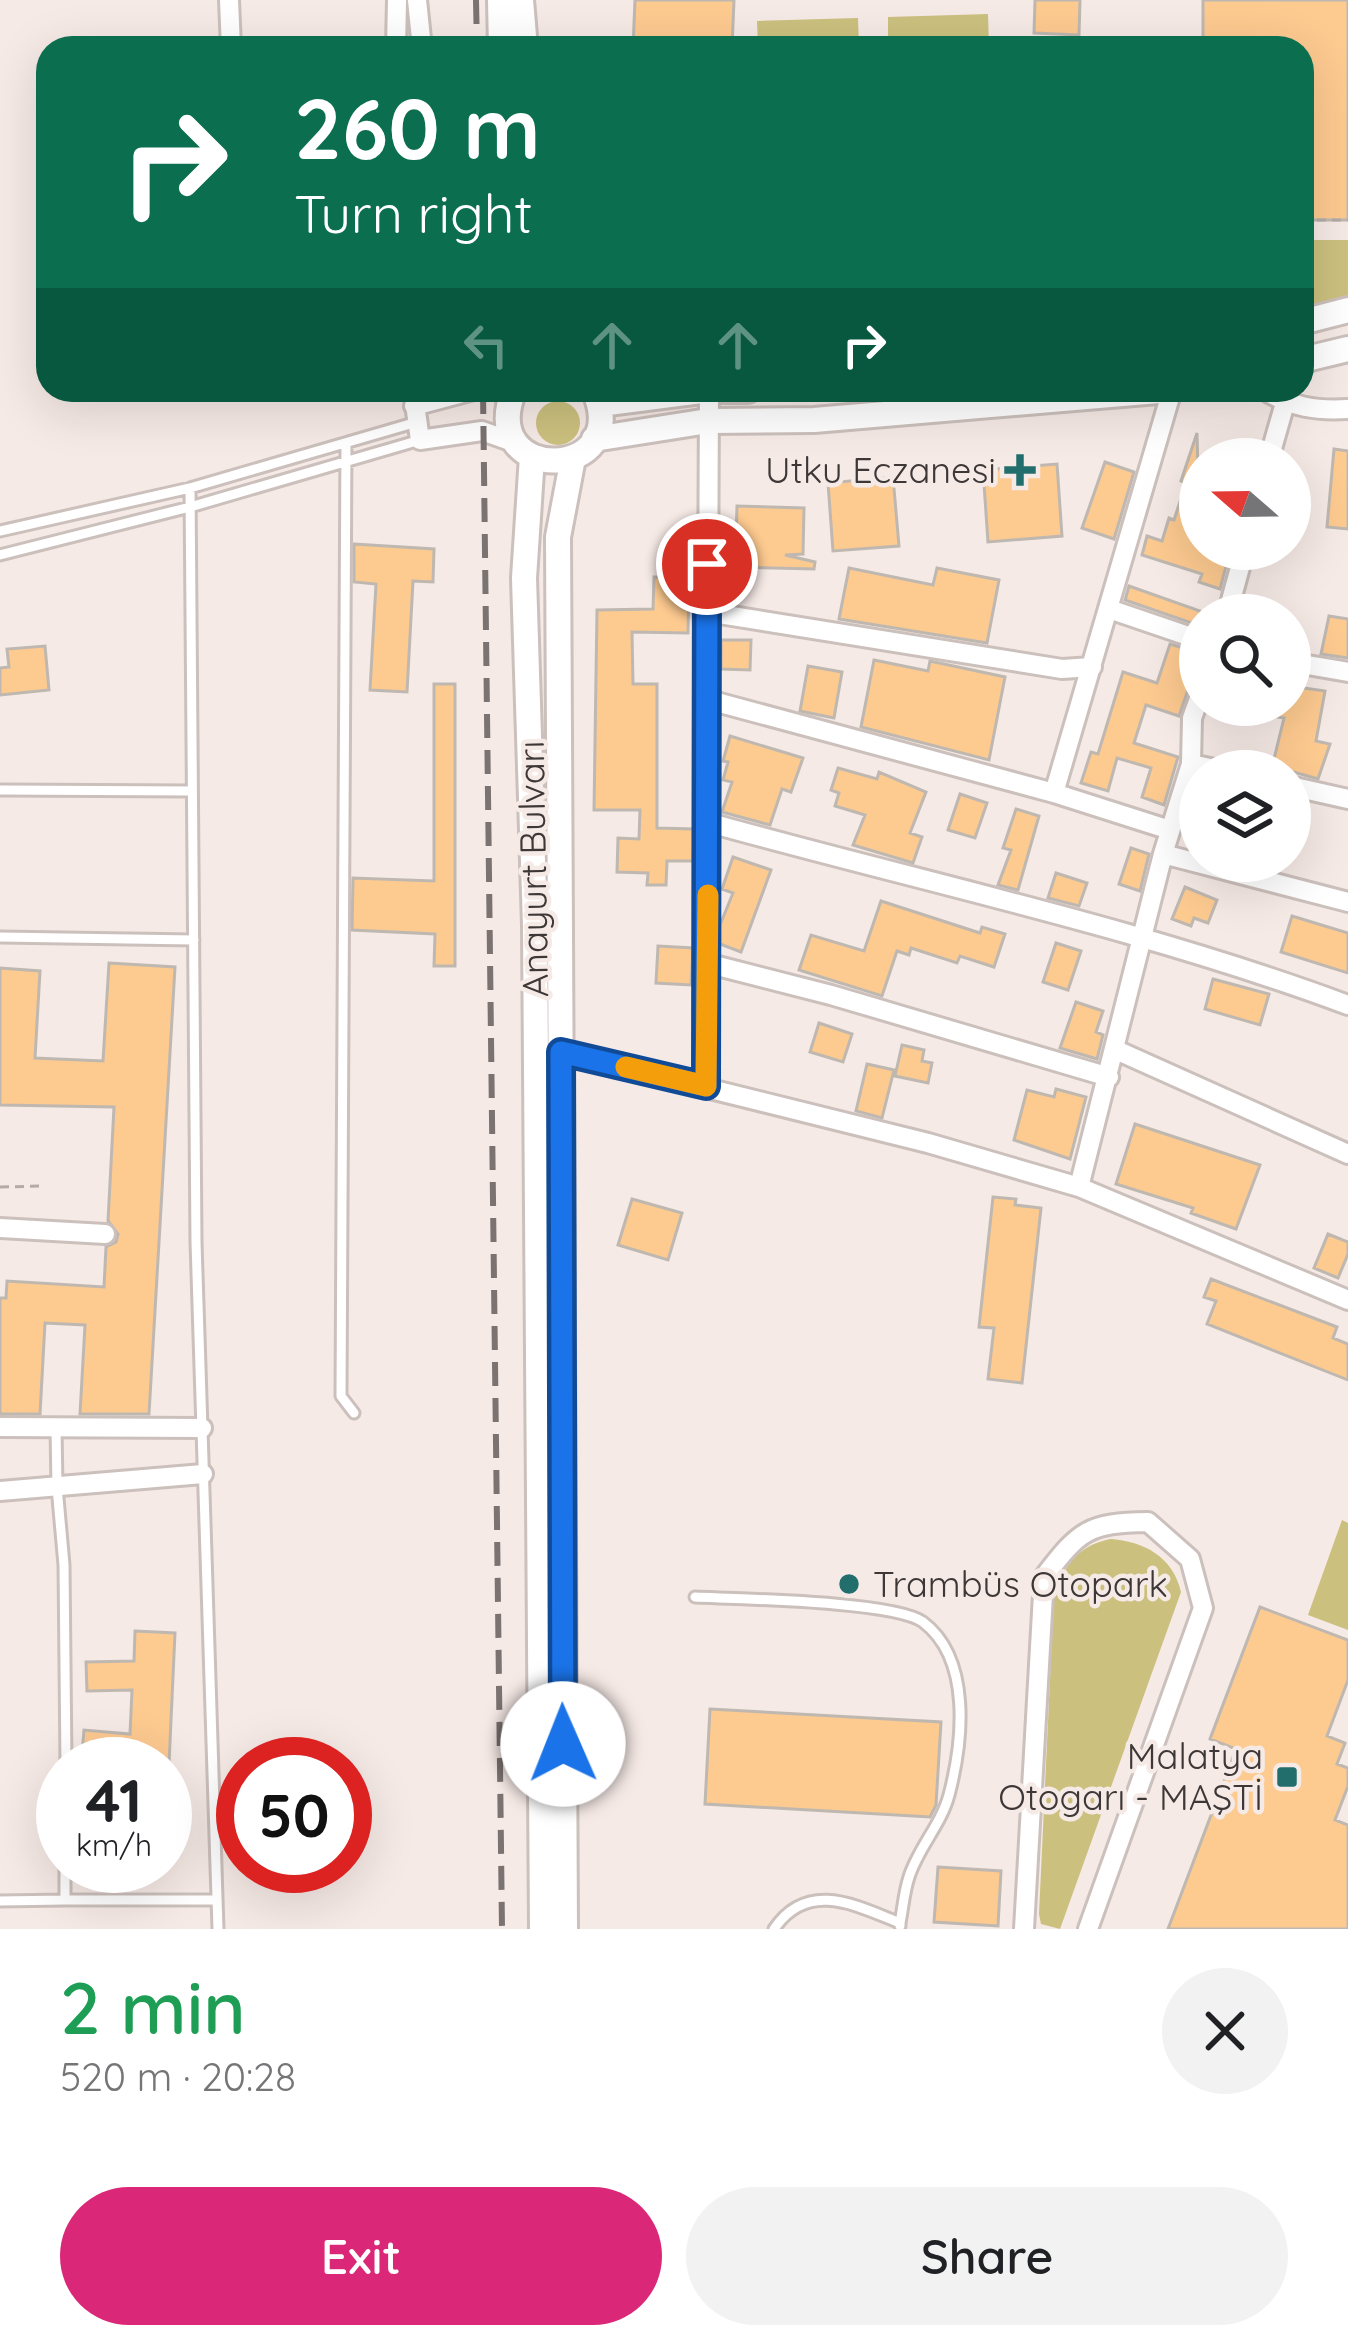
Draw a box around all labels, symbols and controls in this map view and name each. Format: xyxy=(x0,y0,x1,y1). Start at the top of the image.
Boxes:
text: 260 m xyxy=(294,75,541,180)
icon: right xyxy=(96,84,252,240)
text: Turn right xyxy=(294,179,533,247)
icon: left xyxy=(453,312,519,378)
icon: ahead xyxy=(579,312,645,378)
icon: ahead xyxy=(705,312,771,378)
icon: right xyxy=(831,312,897,378)
north arrow xyxy=(1179,438,1311,570)
map controls xyxy=(1179,438,1311,882)
place label: Utku Eczanesi xyxy=(765,447,996,492)
marker: Utku Eczanesi xyxy=(1007,457,1033,483)
pin xyxy=(656,513,758,615)
icon: arrive xyxy=(674,531,740,597)
button: search xyxy=(1179,594,1311,726)
street label: Anayurt Bulvarı xyxy=(508,740,557,998)
button: layers xyxy=(1179,750,1311,882)
place label: Trambüs Otopark xyxy=(873,1561,1168,1606)
marker: Trambüs Otopark xyxy=(836,1571,862,1597)
position arrow xyxy=(500,1681,626,1807)
place label: Malatya Otogarı - MAŞTİ xyxy=(998,1733,1263,1819)
speed limit sign: 50 xyxy=(216,1737,372,1893)
text: 41 xyxy=(86,1762,142,1837)
marker: Malatya Otogarı - MAŞTİ xyxy=(1274,1764,1300,1790)
text: km/h xyxy=(76,1826,152,1864)
text: 2 min xyxy=(60,1962,246,2052)
button: close xyxy=(1162,1968,1288,2094)
text: 520 m · 20:28 xyxy=(60,2052,296,2101)
button: Exit xyxy=(60,2187,662,2325)
button: Share xyxy=(686,2187,1288,2325)

